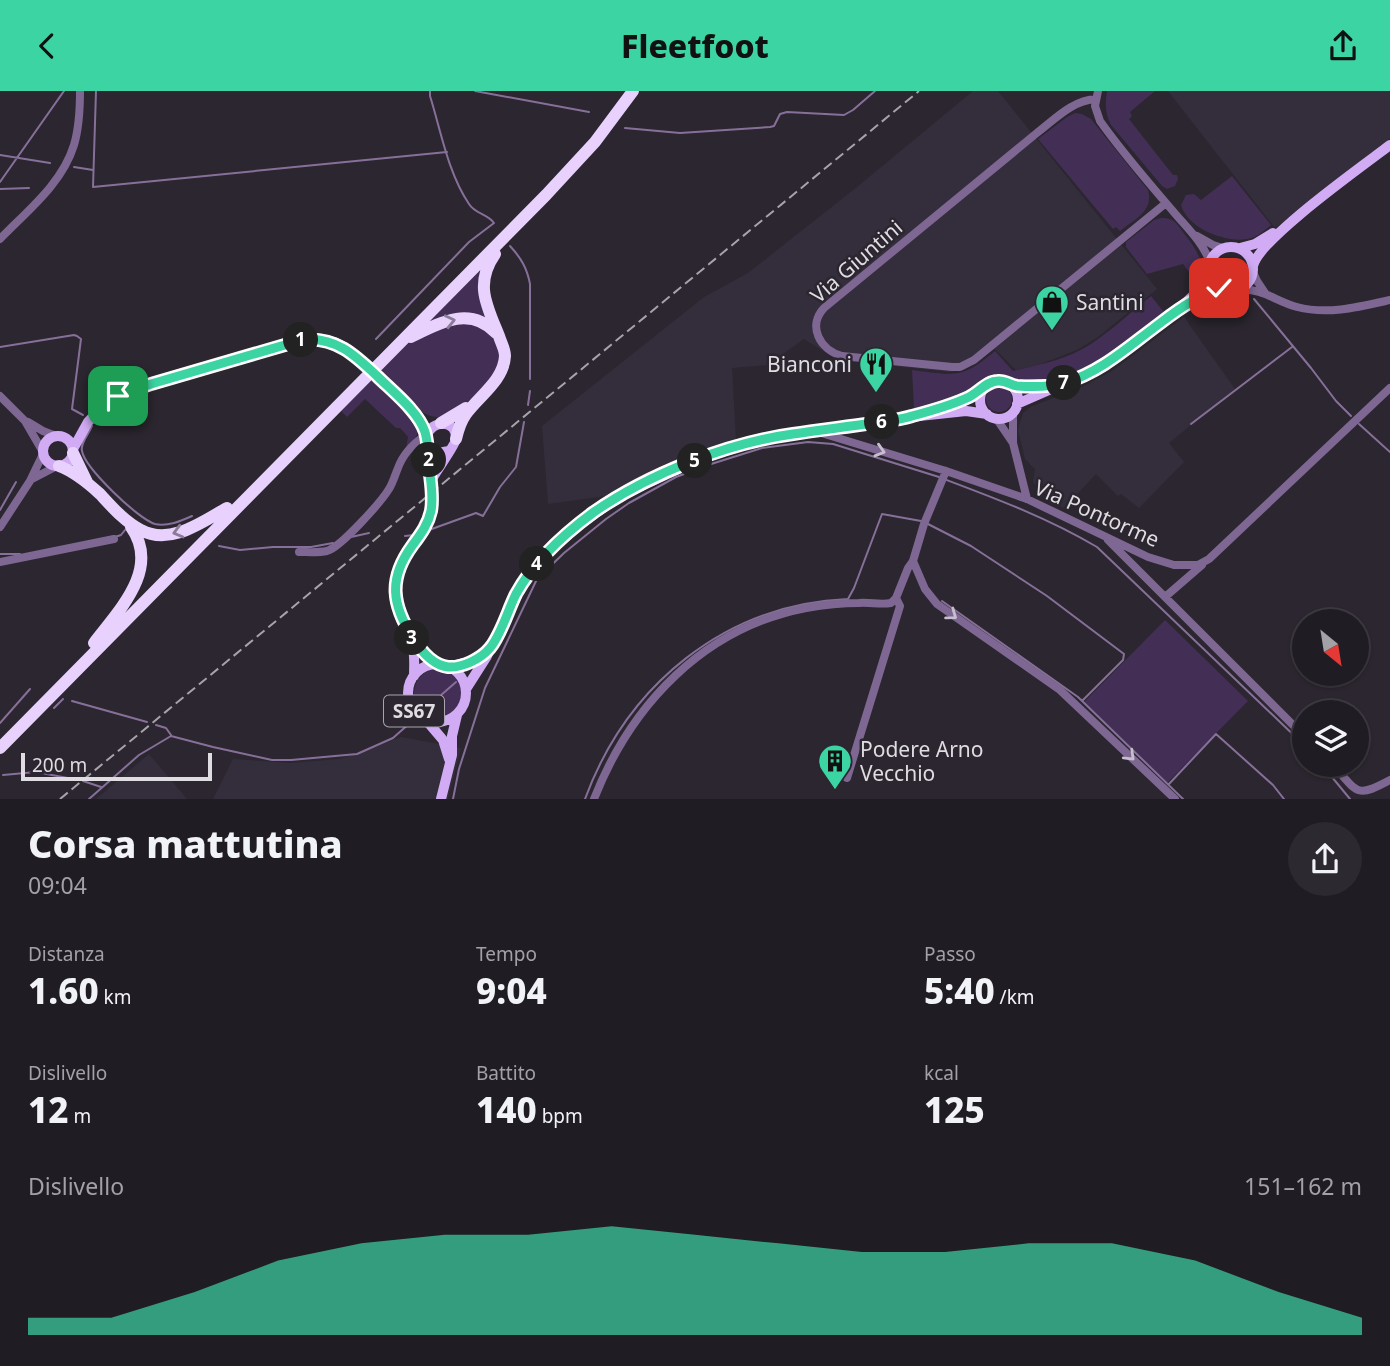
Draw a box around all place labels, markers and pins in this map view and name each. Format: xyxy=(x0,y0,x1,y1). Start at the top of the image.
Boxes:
pin xyxy=(1189,258,1249,318)
shop icon: Santini xyxy=(1033,283,1071,332)
place label: Santini xyxy=(1076,288,1144,316)
pin: 1 xyxy=(284,323,318,357)
restaurant icon: Bianconi xyxy=(857,345,895,394)
place label: Bianconi xyxy=(767,350,852,378)
pin: 7 xyxy=(1046,365,1082,401)
pin xyxy=(88,366,148,426)
pin: 6 xyxy=(864,405,900,439)
pin: 2 xyxy=(412,443,446,477)
pin: 5 xyxy=(678,443,712,479)
pin: 4 xyxy=(520,547,554,581)
pin: 3 xyxy=(394,621,430,655)
place label: Podere Arno Vecchio xyxy=(860,735,984,787)
building icon: Podere Arno Vecchio xyxy=(816,742,854,791)

